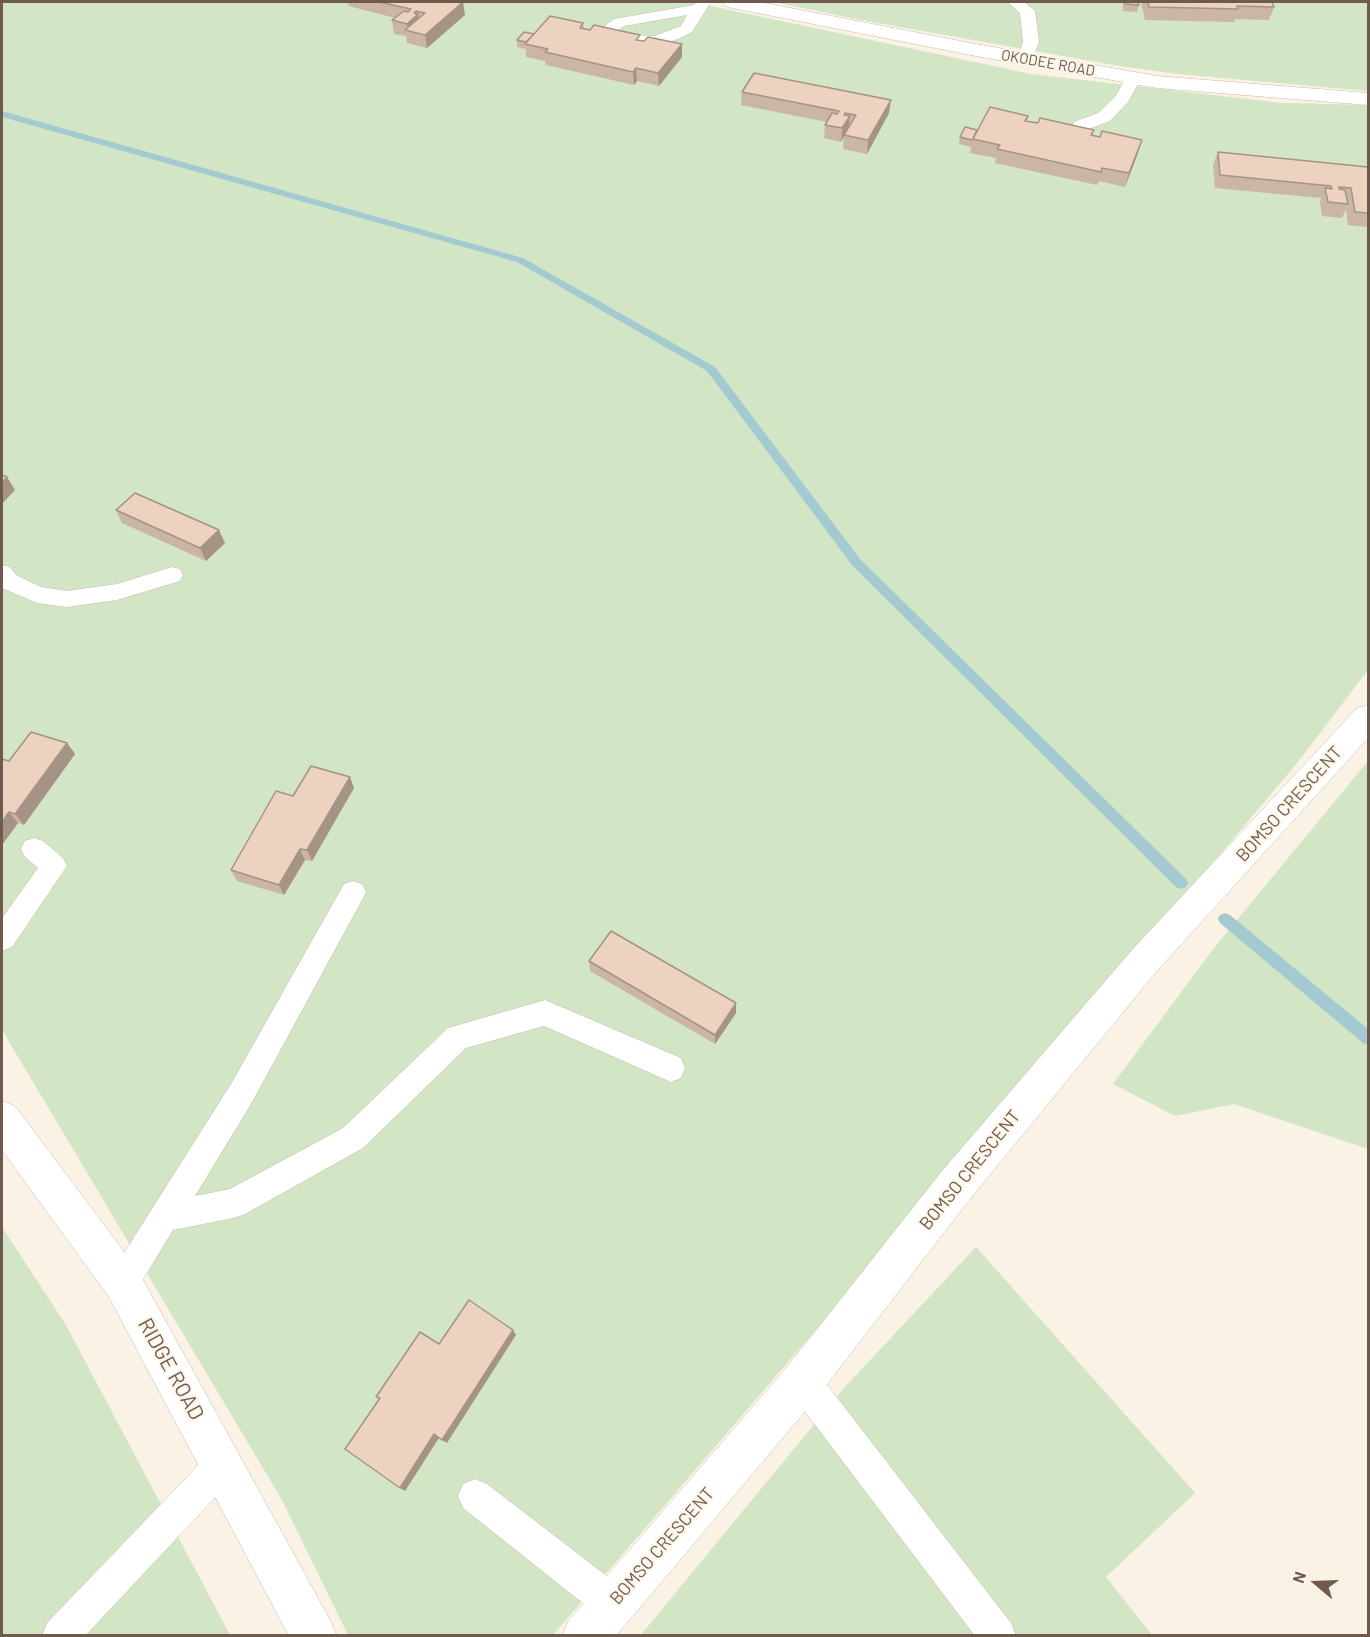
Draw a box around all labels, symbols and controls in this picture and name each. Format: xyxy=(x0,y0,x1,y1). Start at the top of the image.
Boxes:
street label: OKODEE ROAD xyxy=(1000,46,1096,80)
street label: BOMSO CRESCENT xyxy=(1231,742,1347,866)
street label: BOMSO CRESCENT xyxy=(915,1106,1025,1234)
street label: RIDGE ROAD xyxy=(133,1314,209,1424)
street label: BOMSO CRESCENT xyxy=(605,1483,719,1609)
north arrow xyxy=(1286,1553,1346,1613)
text: N xyxy=(1288,1569,1309,1585)

